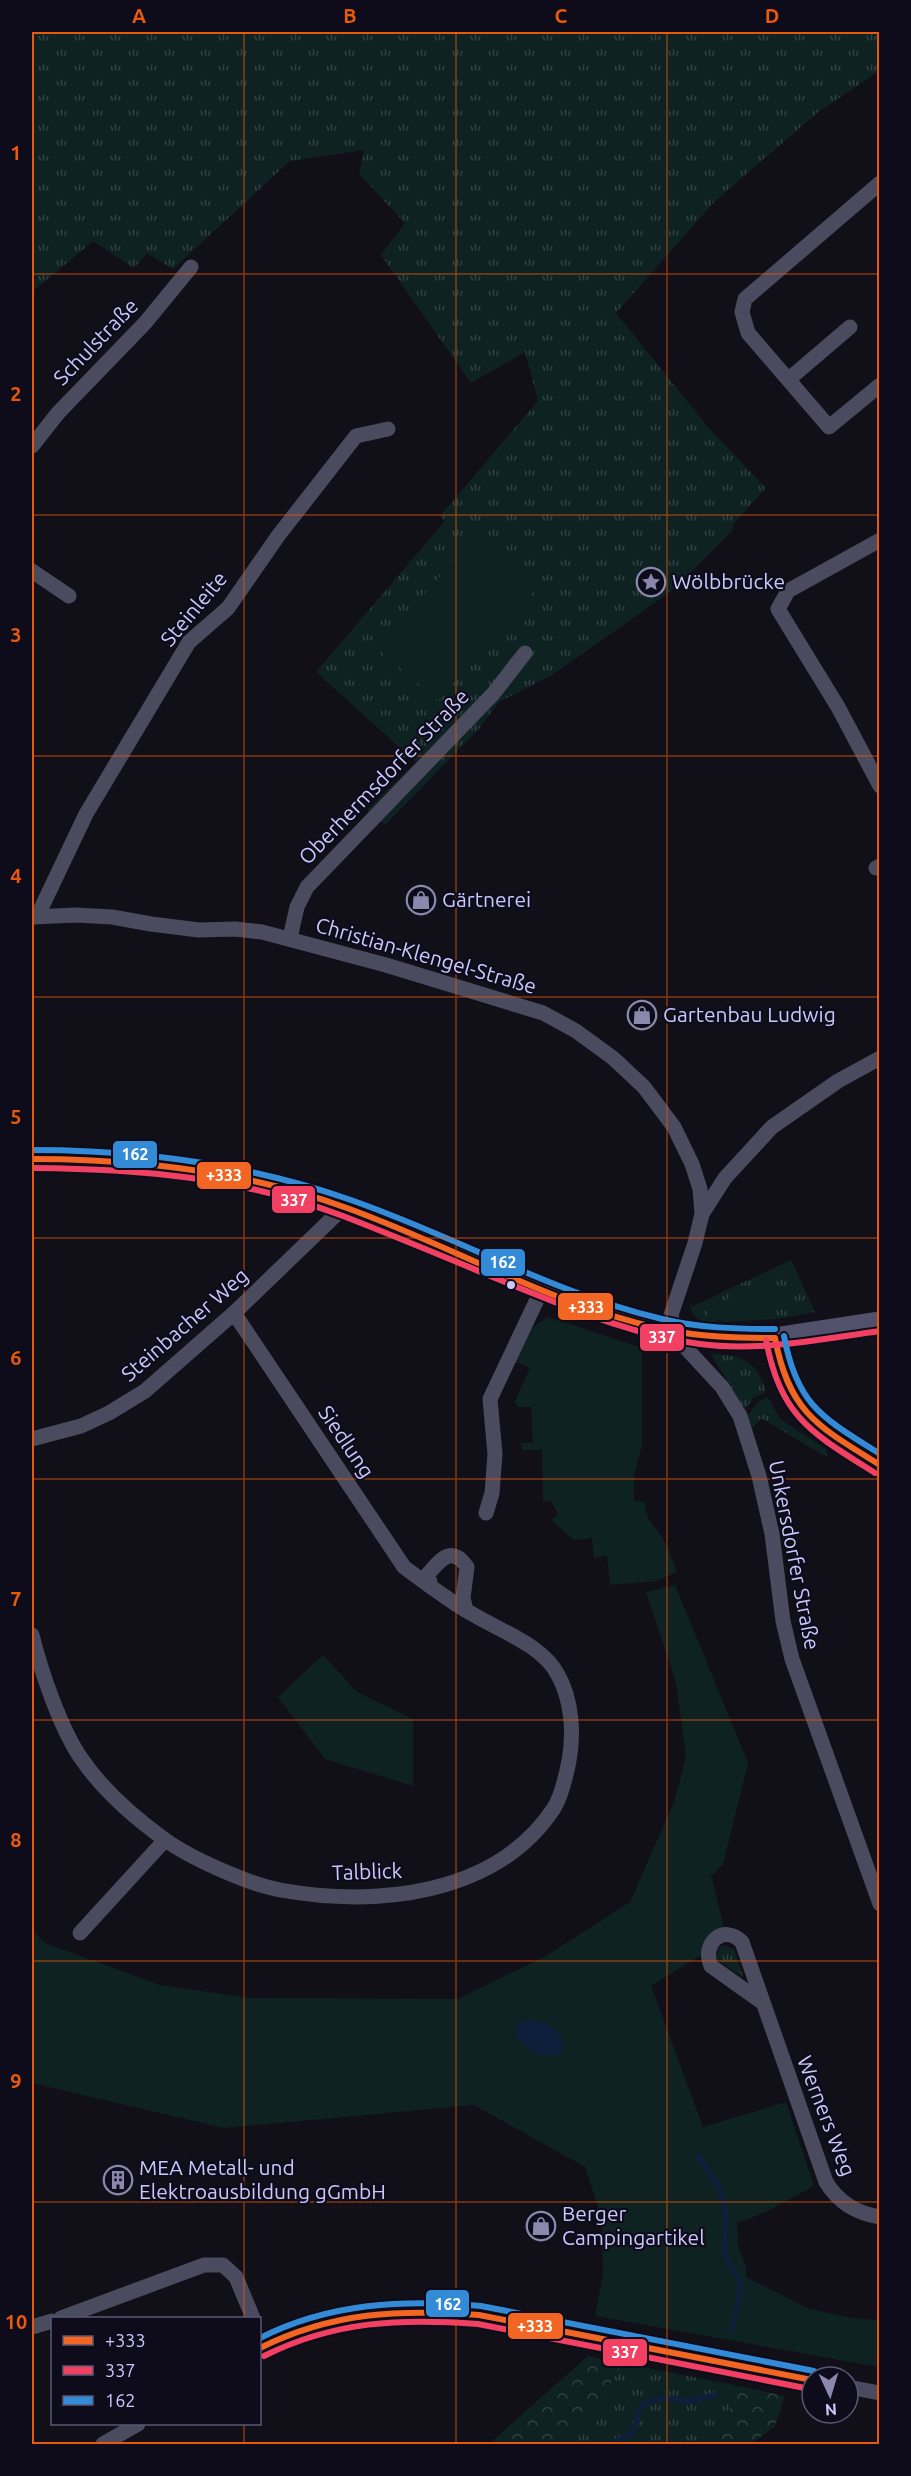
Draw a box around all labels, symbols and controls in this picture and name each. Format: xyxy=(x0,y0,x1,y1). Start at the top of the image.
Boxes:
text: A xyxy=(132,4,146,27)
text: B xyxy=(343,4,357,27)
text: C xyxy=(555,4,568,27)
text: D xyxy=(765,4,779,27)
text: 1 xyxy=(10,141,22,164)
street label: Schulstraße xyxy=(48,293,142,389)
text: 2 xyxy=(10,382,22,405)
street label: Steinleite xyxy=(155,566,231,651)
place icon: Wölbbrücke xyxy=(635,566,667,598)
place label: Wölbbrücke xyxy=(672,569,785,593)
text: 3 xyxy=(10,623,22,646)
street label: Oberhermsdorfer Straße xyxy=(293,684,473,869)
text: 4 xyxy=(10,864,22,887)
shop icon: Gärtnerei xyxy=(405,884,437,916)
place label: Gärtnerei xyxy=(442,887,531,911)
street label: Christian-Klengel-Straße xyxy=(313,912,539,998)
shop icon: Gartenbau Ludwig xyxy=(626,999,658,1031)
place label: Gartenbau Ludwig xyxy=(663,1002,836,1026)
text: 5 xyxy=(10,1105,22,1128)
line badge: 162 xyxy=(112,1140,158,1169)
text: 162 xyxy=(121,1145,149,1163)
line badge: +333 xyxy=(196,1161,252,1190)
text: +333 xyxy=(206,1166,242,1184)
line badge: 337 xyxy=(271,1185,316,1214)
text: 337 xyxy=(280,1191,308,1209)
line badge: 162 xyxy=(480,1248,526,1277)
text: 162 xyxy=(489,1253,517,1271)
street label: Steinbacher Weg xyxy=(116,1263,253,1386)
unlabelled marker xyxy=(505,1279,517,1291)
line badge: +333 xyxy=(557,1292,614,1321)
text: +333 xyxy=(568,1298,604,1316)
line badge: 337 xyxy=(639,1323,685,1352)
text: 337 xyxy=(648,1328,676,1346)
text: 6 xyxy=(10,1346,22,1369)
street label: Siedlung xyxy=(314,1401,380,1482)
street label: Unkersdorfer Straße xyxy=(765,1458,825,1652)
text: 7 xyxy=(10,1587,22,1610)
text: 8 xyxy=(10,1828,22,1851)
street label: Talblick xyxy=(331,1858,403,1884)
street label: Werners Weg xyxy=(793,2052,861,2179)
text: 9 xyxy=(10,2069,22,2092)
place label: MEA Metall- und Elektroausbildung gGmbH xyxy=(139,2155,386,2203)
building icon: MEA Metall- und Elektroausbildung gGmbH xyxy=(102,2164,134,2196)
place label: Berger Campingartikel xyxy=(562,2201,705,2249)
shop icon: Berger Campingartikel xyxy=(525,2210,557,2242)
line badge: 162 xyxy=(425,2289,470,2318)
text: 162 xyxy=(434,2295,462,2313)
text: 10 xyxy=(5,2310,27,2333)
line badge: +333 xyxy=(507,2312,564,2340)
legend xyxy=(51,2317,261,2425)
text: +333 xyxy=(517,2317,553,2335)
text: +333 xyxy=(105,2330,146,2350)
line badge: 337 xyxy=(602,2338,648,2367)
text: 337 xyxy=(611,2343,639,2361)
text: 337 xyxy=(105,2360,135,2380)
north arrow xyxy=(800,2365,860,2425)
text: 162 xyxy=(105,2390,135,2410)
text: N xyxy=(824,2401,838,2419)

